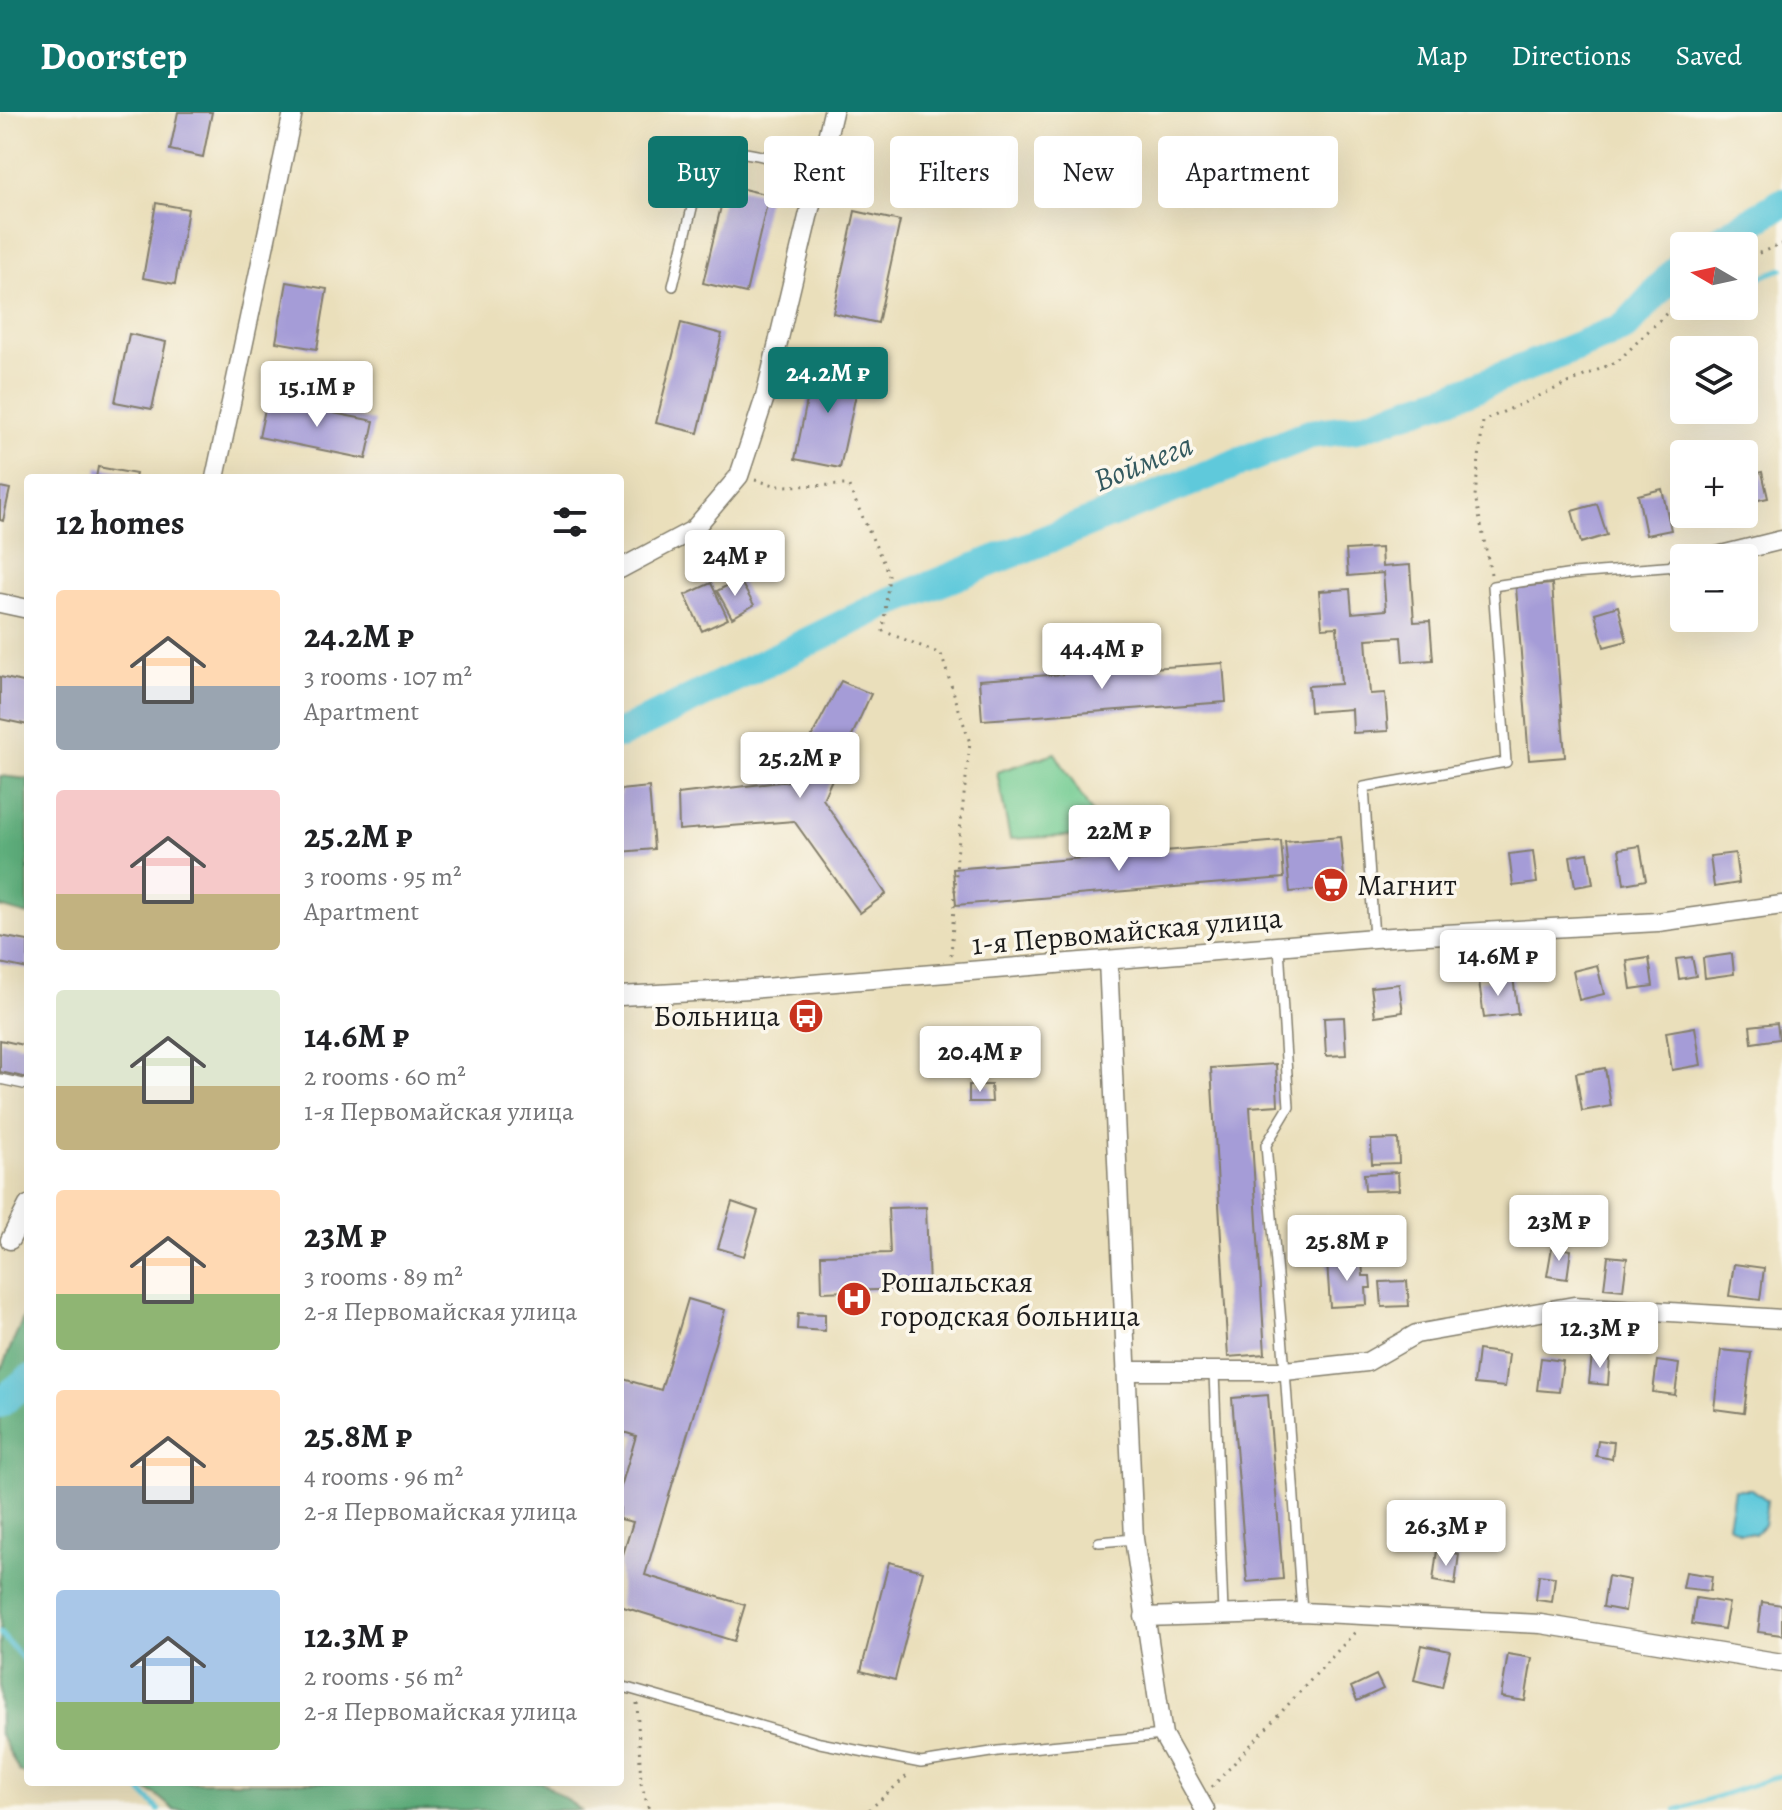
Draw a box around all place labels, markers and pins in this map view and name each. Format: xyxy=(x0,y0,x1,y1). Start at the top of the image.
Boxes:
pin: 24.2M ₽ xyxy=(754,347,902,415)
pin: 15.1M ₽ xyxy=(243,361,391,429)
pin: 24M ₽ xyxy=(679,530,791,598)
pin: 44.4M ₽ xyxy=(1028,623,1176,691)
pin: 25.2M ₽ xyxy=(726,732,874,800)
pin: 22M ₽ xyxy=(1063,805,1175,873)
place label: Магнит xyxy=(1357,865,1457,905)
supermarket icon: Магнит xyxy=(1312,866,1350,904)
pin: 14.6M ₽ xyxy=(1424,930,1572,998)
place label: Больница xyxy=(653,996,780,1036)
bus stop icon: Больница xyxy=(787,997,825,1035)
pin: 20.4M ₽ xyxy=(906,1026,1054,1094)
pin: 23M ₽ xyxy=(1503,1195,1615,1263)
pin: 25.8M ₽ xyxy=(1273,1215,1421,1283)
place label: Рошальская городская больница xyxy=(880,1262,1140,1336)
hospital icon: Рошальская городская больница xyxy=(835,1280,873,1318)
pin: 12.3M ₽ xyxy=(1526,1302,1674,1370)
pin: 26.3M ₽ xyxy=(1372,1500,1520,1568)

